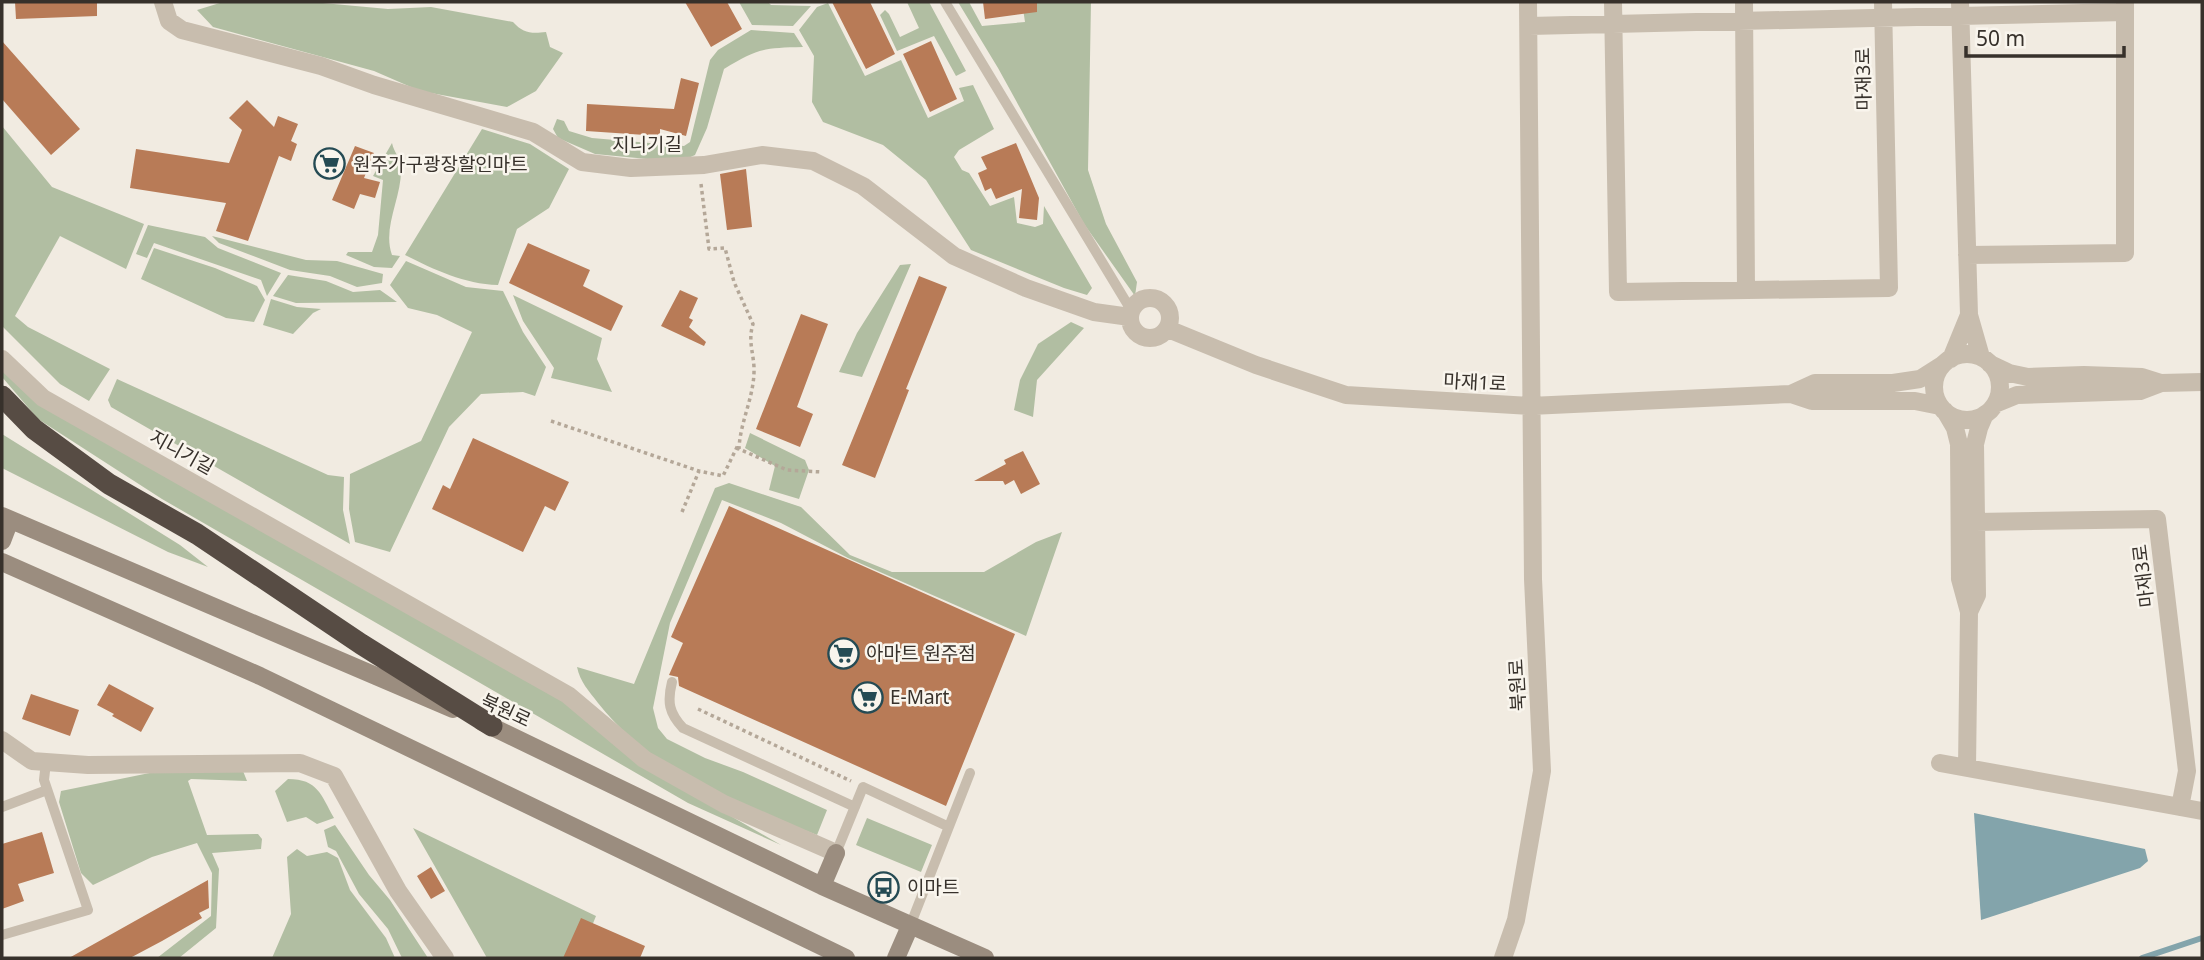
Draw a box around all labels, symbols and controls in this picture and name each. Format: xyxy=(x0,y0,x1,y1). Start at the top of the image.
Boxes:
scale bar xyxy=(1966,14,2124,58)
text: 50 m xyxy=(1976,24,2025,52)
street label: 마재3로 xyxy=(1849,47,1877,111)
street label: 지니기길 xyxy=(612,131,682,157)
supermarket icon: 원주가구광장할인마트 xyxy=(313,147,347,181)
place label: 원주가구광장할인마트 xyxy=(353,151,528,177)
street label: 마재1로 xyxy=(1443,367,1507,397)
street label: 지니기길 xyxy=(145,424,219,480)
street label: 마재3로 xyxy=(2126,543,2160,609)
supermarket icon: 아마트 원주점 xyxy=(826,636,860,670)
place label: 아마트 원주점 xyxy=(866,640,976,666)
street label: 북원로 xyxy=(1503,658,1531,712)
supermarket icon: E-Mart xyxy=(850,680,884,714)
place label: E-Mart xyxy=(890,684,949,710)
street label: 북원로 xyxy=(477,687,535,733)
bus stop icon: 이마트 xyxy=(867,870,901,904)
place label: 이마트 xyxy=(907,874,959,900)

